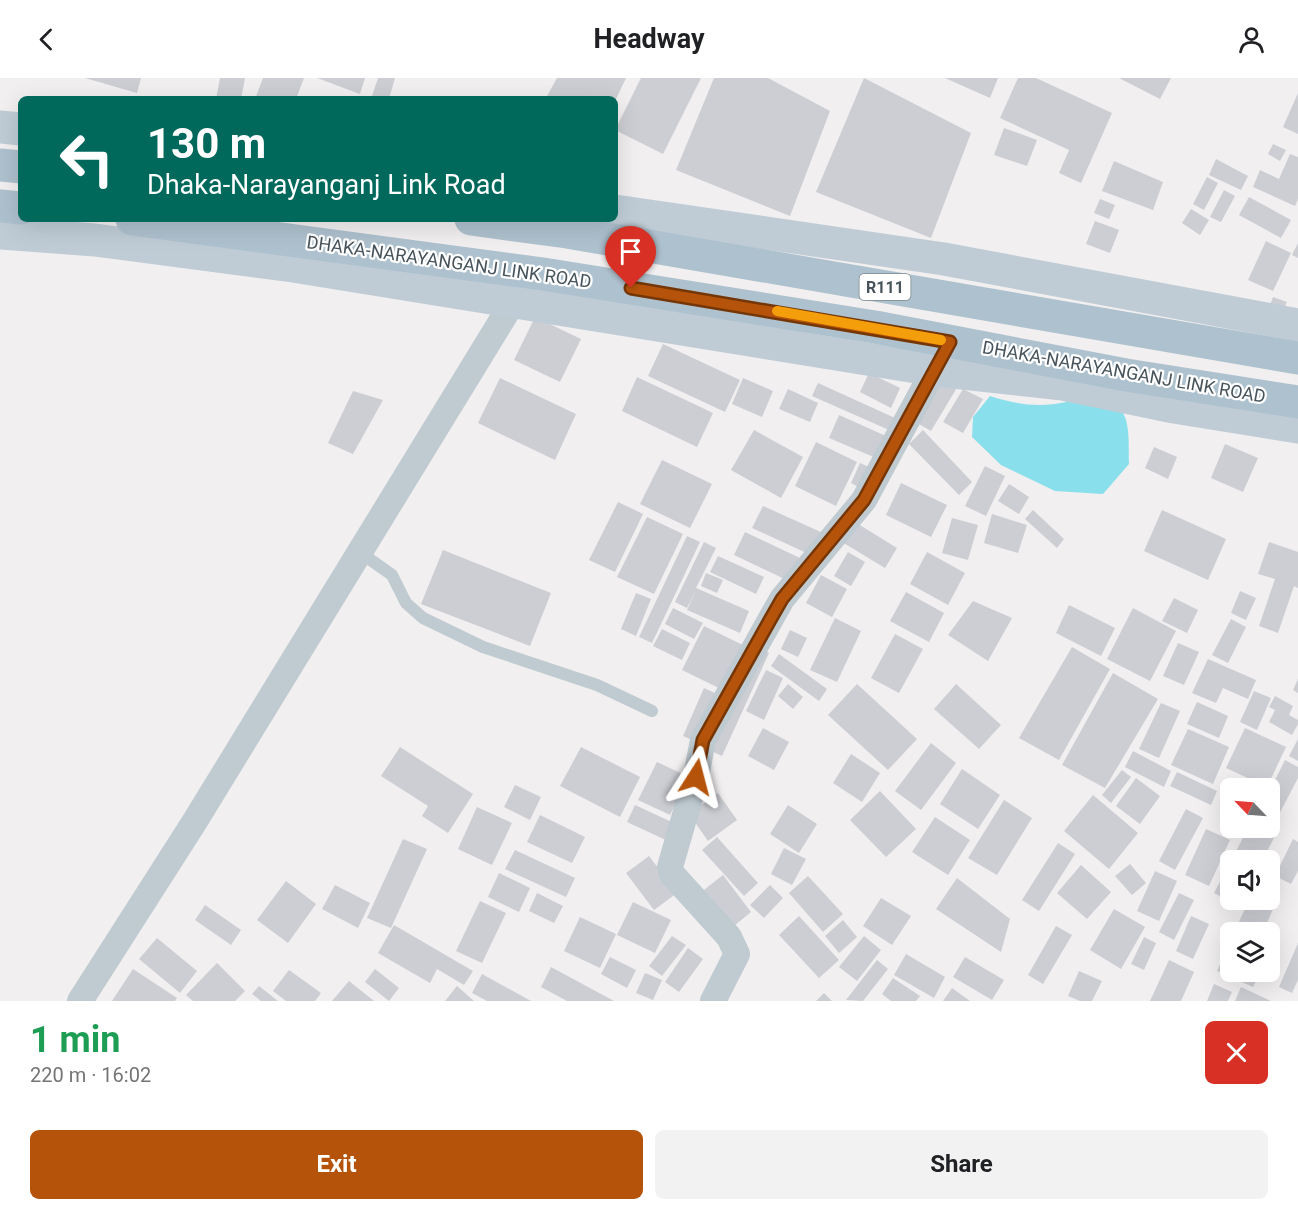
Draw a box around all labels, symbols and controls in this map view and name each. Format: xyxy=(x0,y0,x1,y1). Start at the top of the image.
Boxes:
icon: back xyxy=(30,23,63,56)
text: Headway xyxy=(594,23,704,55)
icon: person xyxy=(1235,23,1268,56)
text: 130 m xyxy=(147,119,266,168)
icon: left xyxy=(48,120,126,198)
text: Dhaka-Narayanganj Link Road xyxy=(147,169,506,201)
pin xyxy=(605,226,656,288)
street label: DHAKA-NARAYANGANJ LINK ROAD xyxy=(305,231,593,292)
icon: arrive xyxy=(614,235,647,268)
road number: R111 xyxy=(860,274,910,300)
street label: DHAKA-NARAYANGANJ LINK ROAD xyxy=(981,336,1267,407)
position arrow xyxy=(664,745,728,809)
north arrow xyxy=(1220,778,1280,838)
map controls xyxy=(1220,778,1280,982)
button: sound xyxy=(1220,850,1280,910)
button: layers xyxy=(1220,922,1280,982)
text: 1 min xyxy=(30,1019,121,1061)
button: close xyxy=(1205,1021,1268,1084)
text: 220 m · 16:02 xyxy=(30,1063,151,1087)
button: Exit xyxy=(30,1130,643,1199)
button: Share xyxy=(655,1130,1268,1199)

